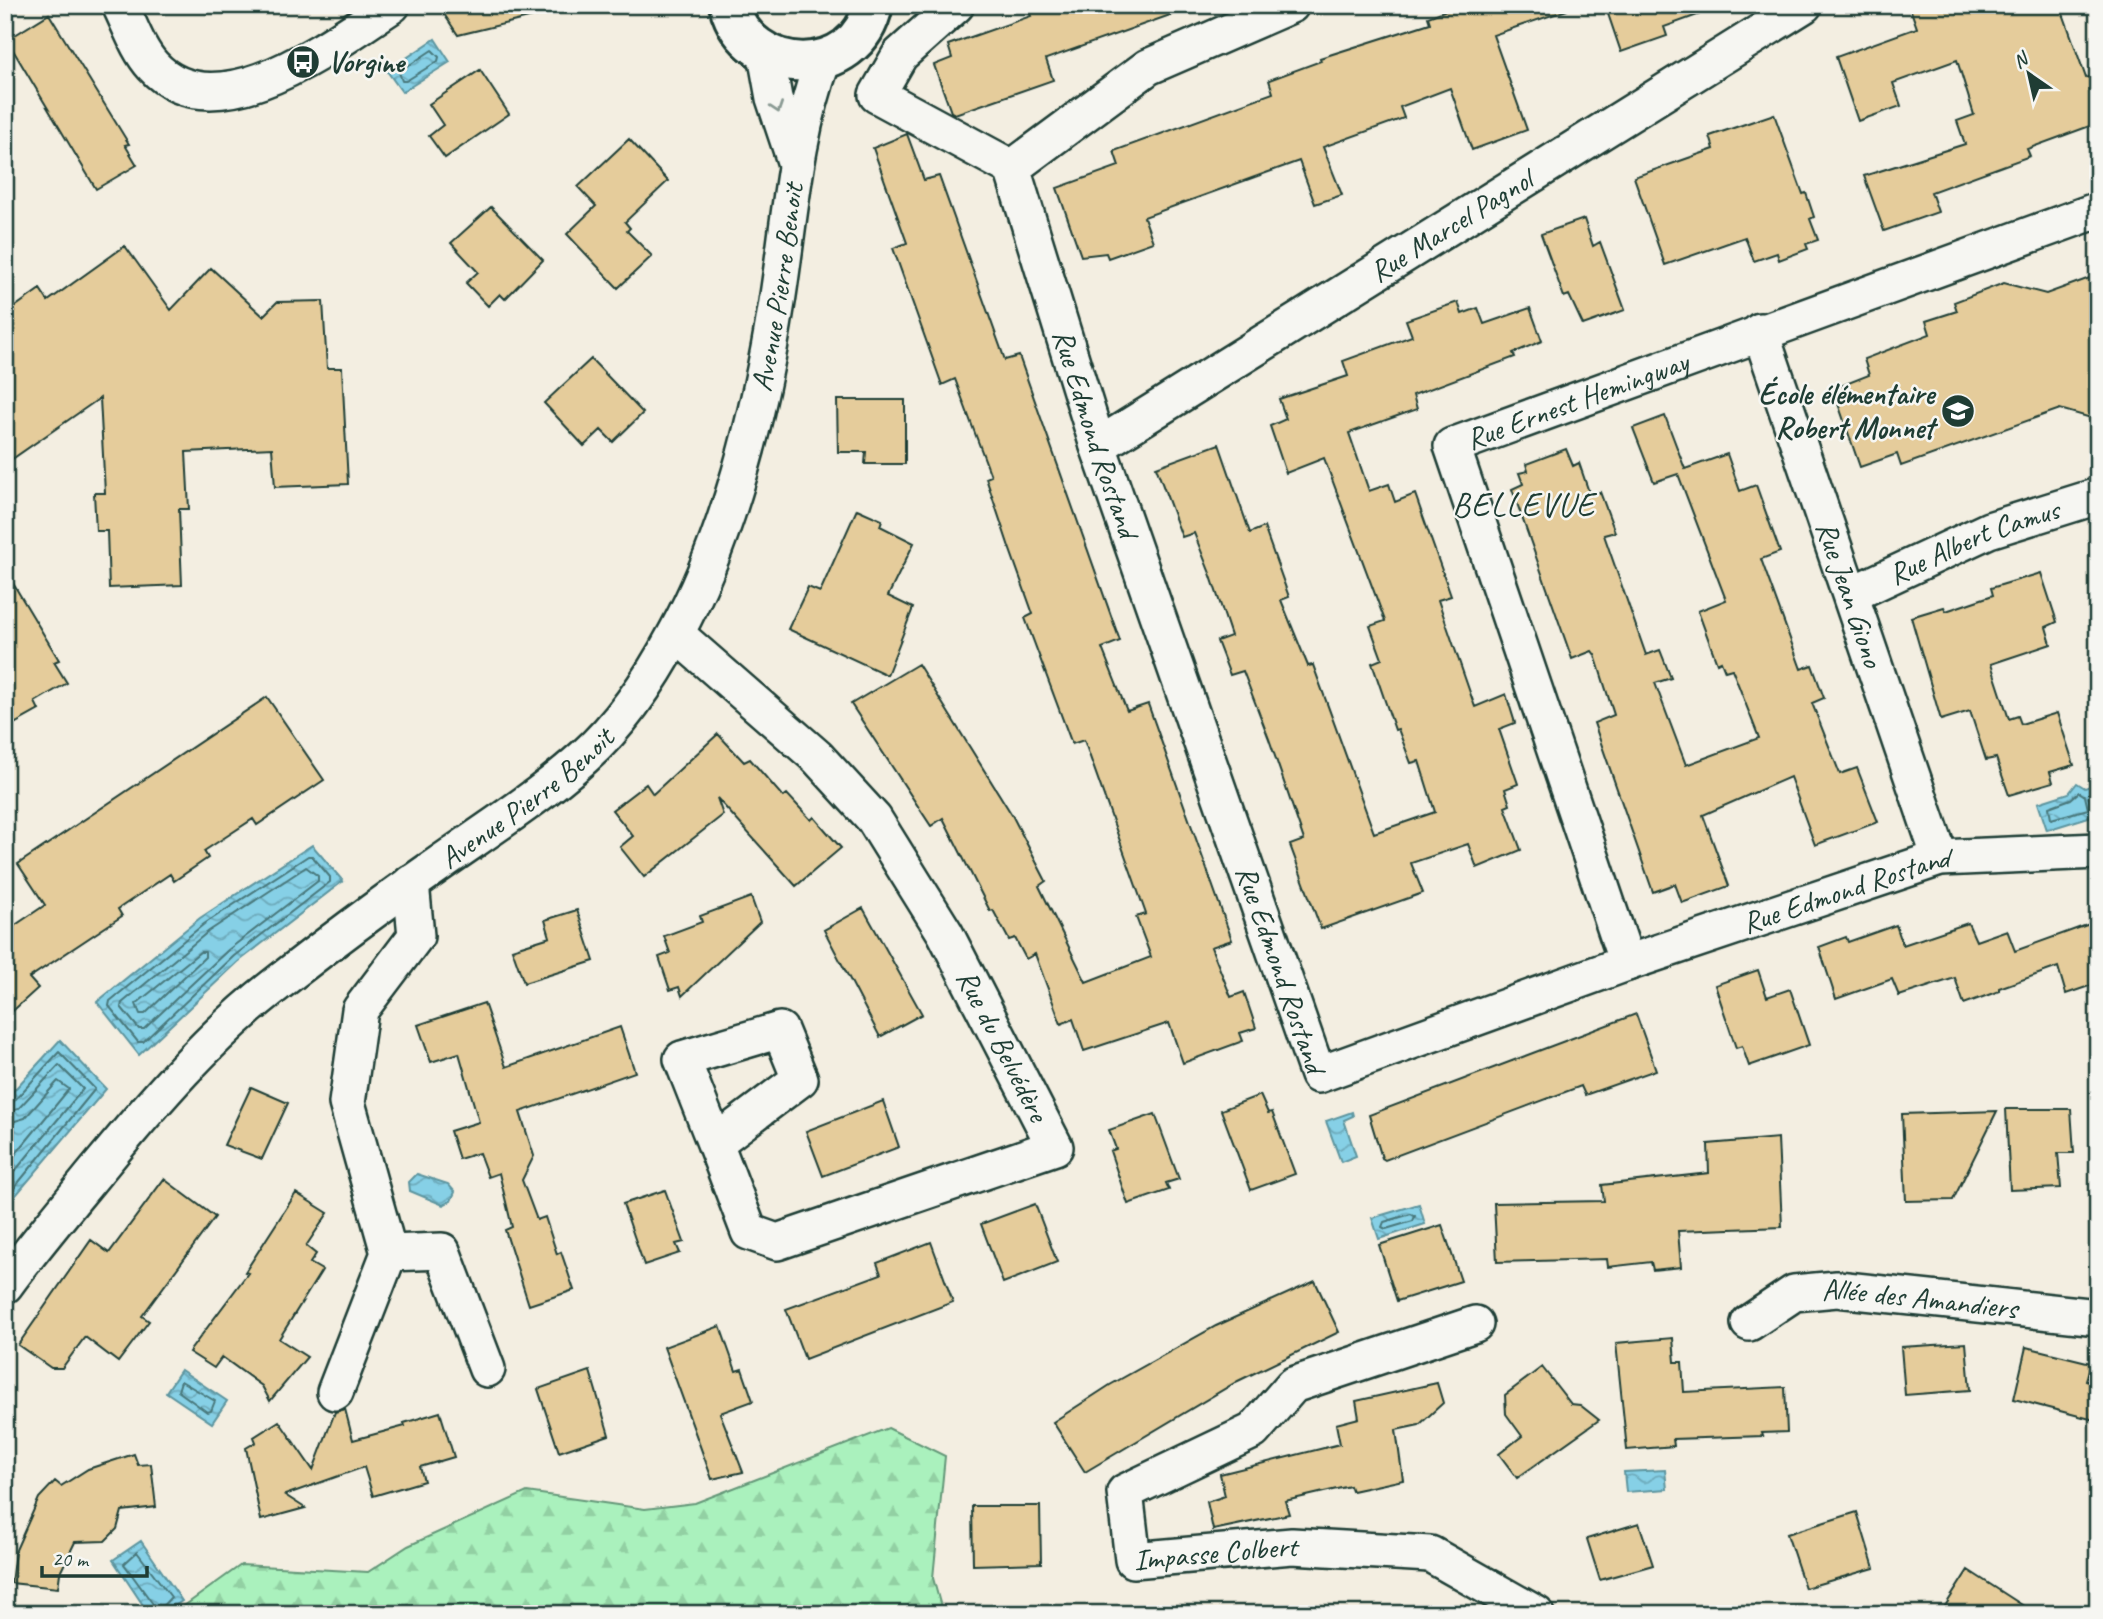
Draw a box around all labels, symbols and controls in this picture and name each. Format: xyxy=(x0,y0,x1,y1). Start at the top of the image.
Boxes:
north arrow xyxy=(1994,38,2064,108)
bus stop icon: Vorgine xyxy=(284,43,322,81)
place label: Vorgine xyxy=(328,43,406,81)
text: N xyxy=(2008,46,2034,74)
one-way arrow xyxy=(769,101,783,114)
street label: Rue Marcel Pagnol xyxy=(1362,158,1544,291)
street label: Avenue Pierre Benoit xyxy=(742,178,813,395)
street label: Rue Edmond Rostand xyxy=(1044,325,1149,546)
street label: Rue Ernest Hemingway xyxy=(1461,341,1696,458)
place label: École élémentaire Robert Monnet xyxy=(1759,375,1939,447)
school or university icon: École élémentaire Robert Monnet xyxy=(1939,392,1977,430)
district label: BELLEVUE xyxy=(1452,484,1598,526)
street label: Rue Albert Camus xyxy=(1882,489,2066,593)
street label: Rue Jean Giono xyxy=(1807,516,1893,673)
street label: Avenue Pierre Benoit xyxy=(432,718,624,877)
street label: Rue Edmond Rostand xyxy=(1737,838,1954,942)
street label: Rue Edmond Rostand xyxy=(1227,861,1336,1081)
street label: Rue du Belvédère xyxy=(948,963,1059,1130)
street label: Allée des Amandiers xyxy=(1820,1270,2022,1328)
street label: Impasse Colbert xyxy=(1132,1527,1301,1579)
scale bar xyxy=(42,1535,147,1579)
text: 20 m xyxy=(52,1546,90,1572)

